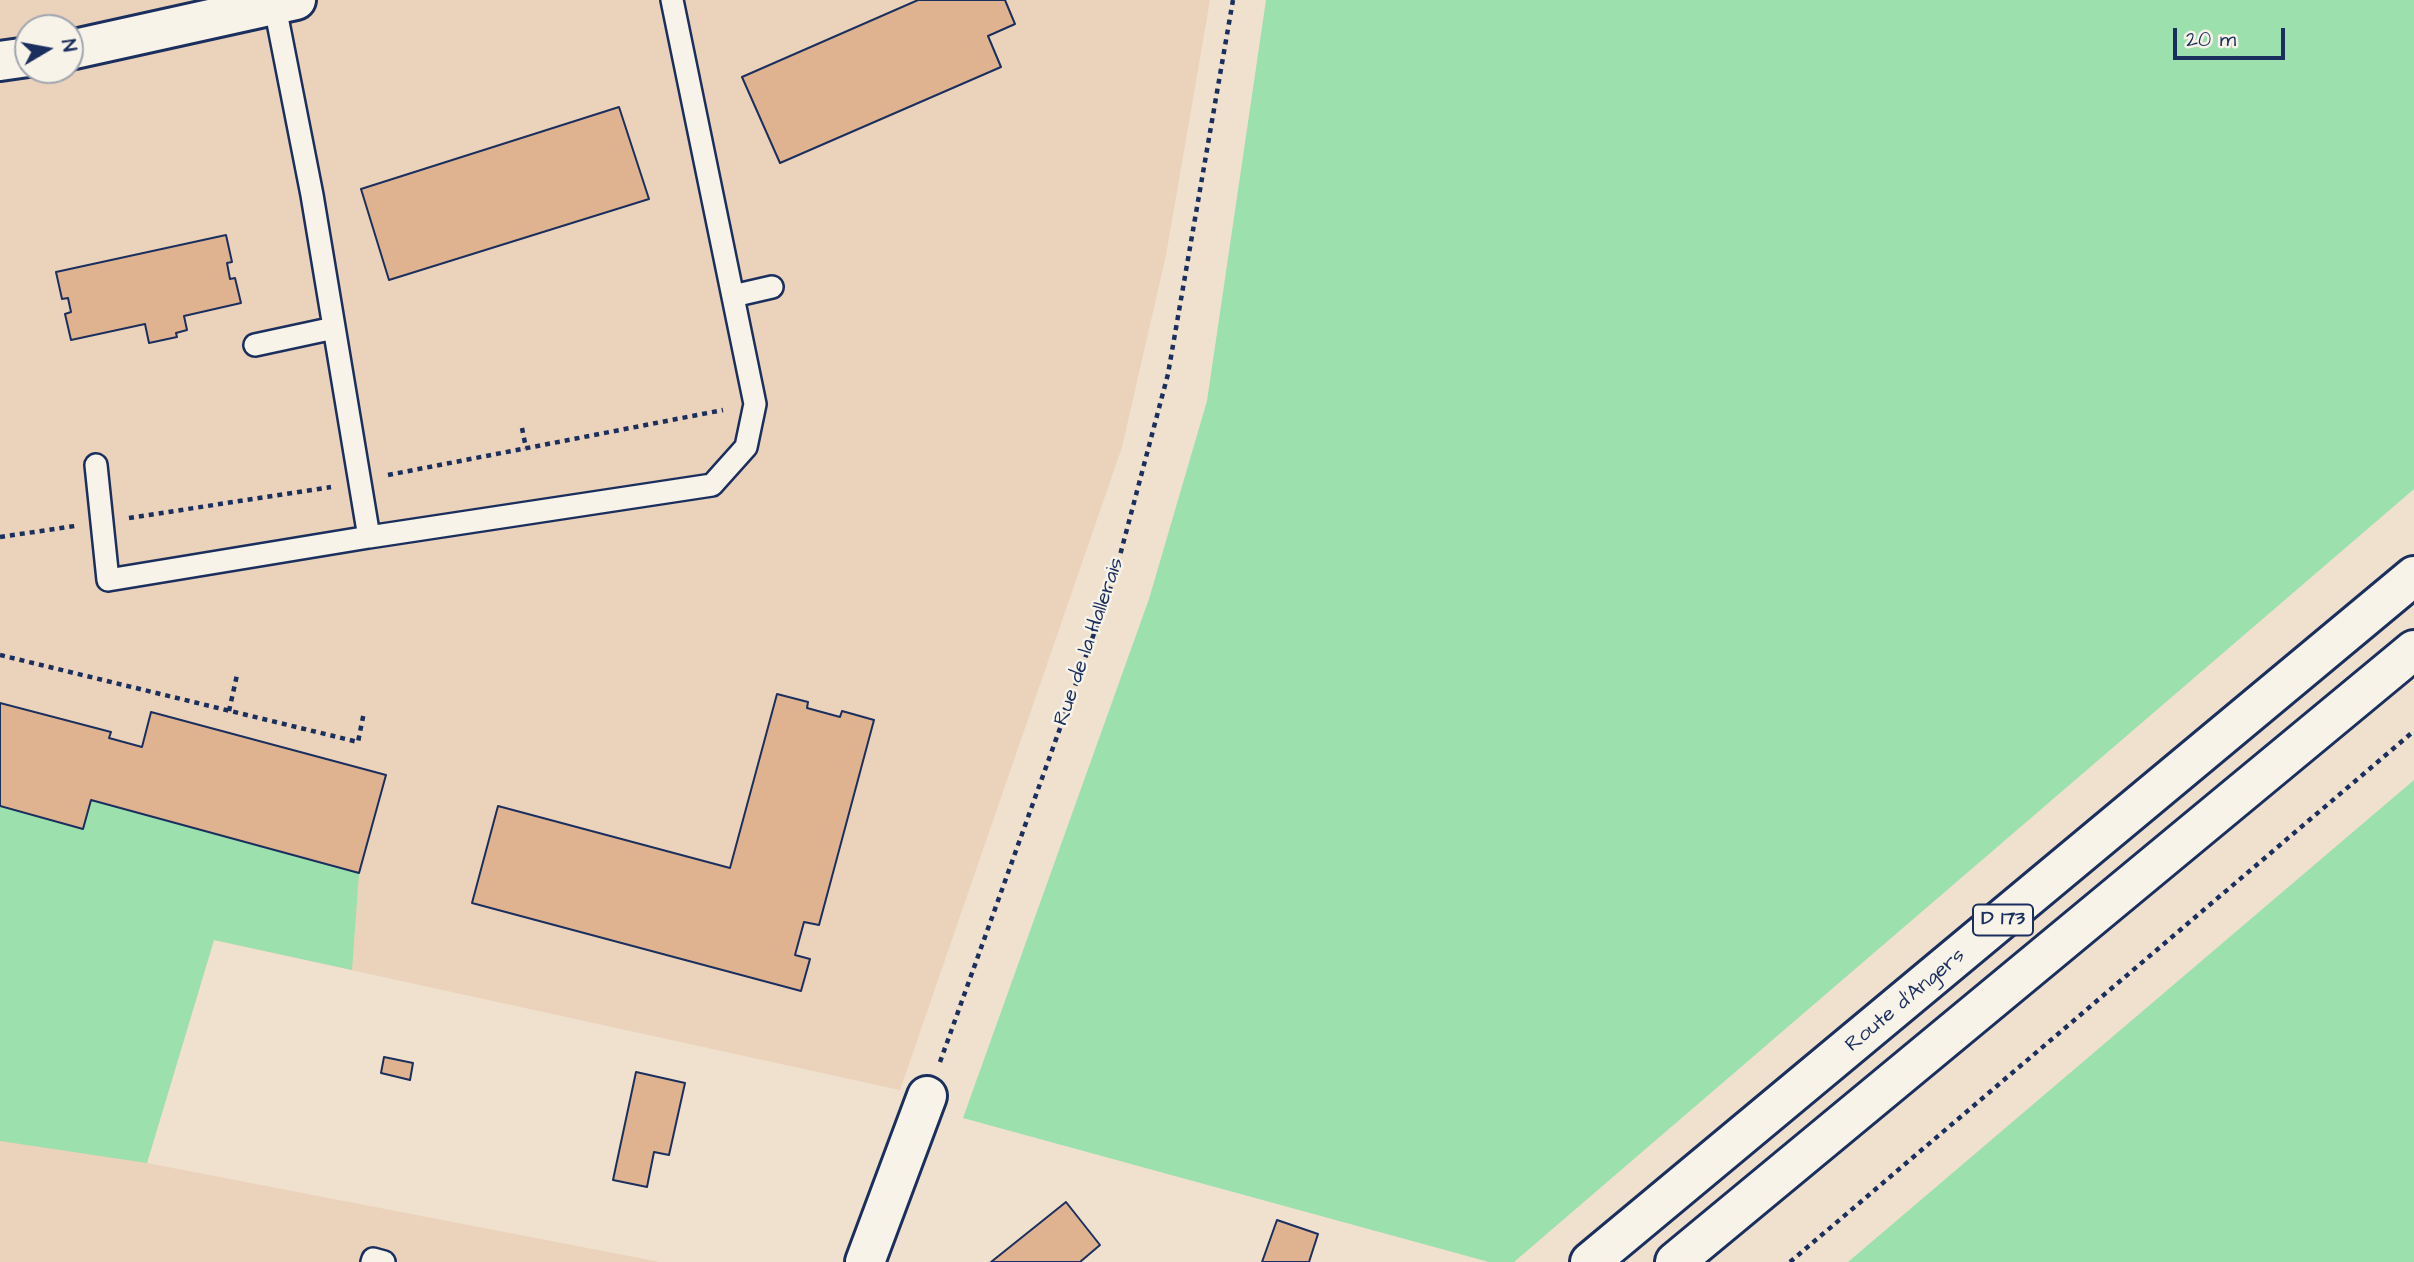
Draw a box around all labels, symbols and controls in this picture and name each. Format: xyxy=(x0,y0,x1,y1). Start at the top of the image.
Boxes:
north arrow xyxy=(14,14,84,84)
scale bar xyxy=(2176,14,2288,58)
text: 20 m xyxy=(2186,25,2236,54)
text: N xyxy=(54,37,83,54)
street label: Rue de la Hallerais xyxy=(1049,555,1131,729)
road number: D 173 xyxy=(1973,904,2033,936)
street label: Route d'Angers xyxy=(1841,944,1971,1058)

